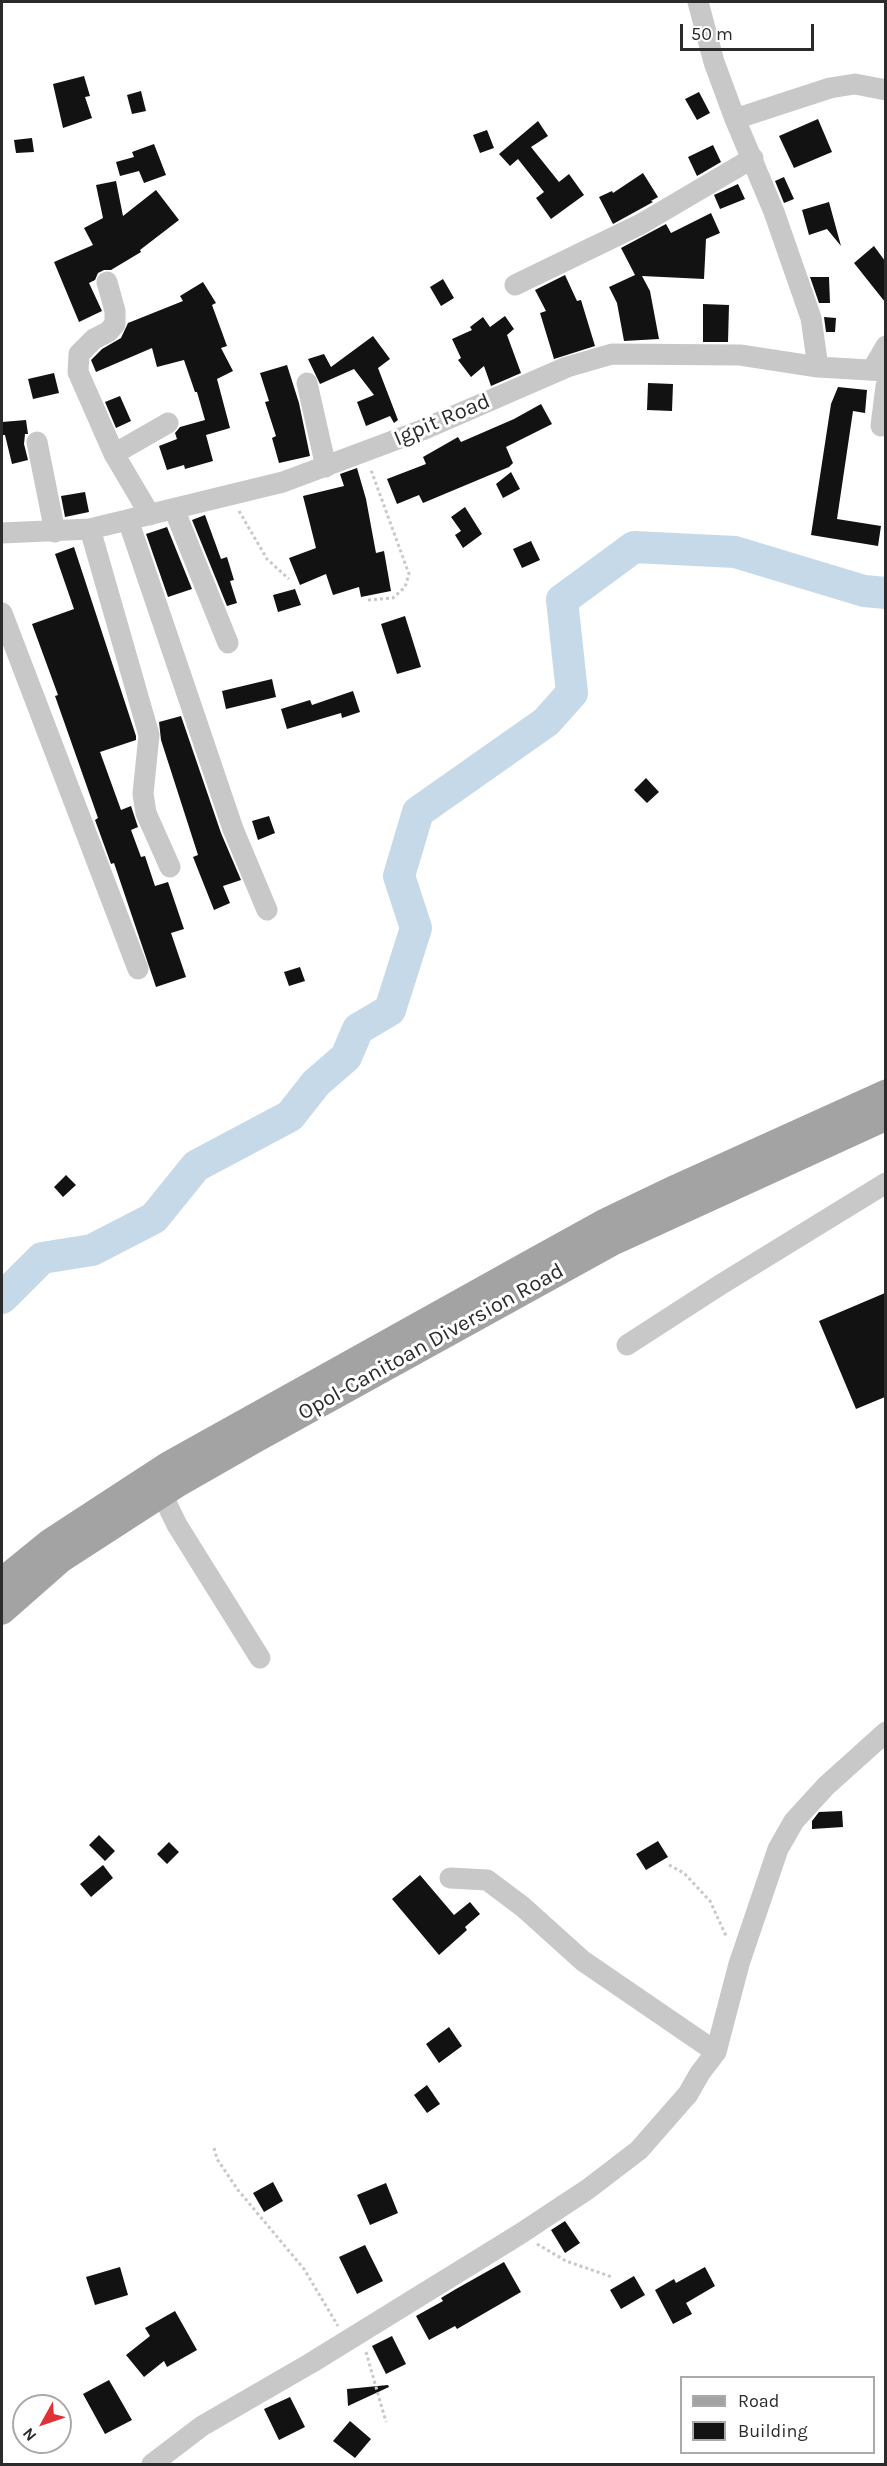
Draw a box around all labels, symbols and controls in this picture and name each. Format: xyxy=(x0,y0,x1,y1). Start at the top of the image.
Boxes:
scale bar xyxy=(683,12,816,50)
text: 50 m xyxy=(691,23,733,45)
street label: Igpit Road xyxy=(390,388,494,452)
street label: Opol-Canitoan Diversion Road xyxy=(293,1258,569,1426)
legend xyxy=(680,2376,875,2454)
text: Road xyxy=(738,2390,779,2412)
north arrow xyxy=(12,2394,72,2454)
text: Building xyxy=(738,2420,808,2442)
text: N xyxy=(18,2424,40,2445)

